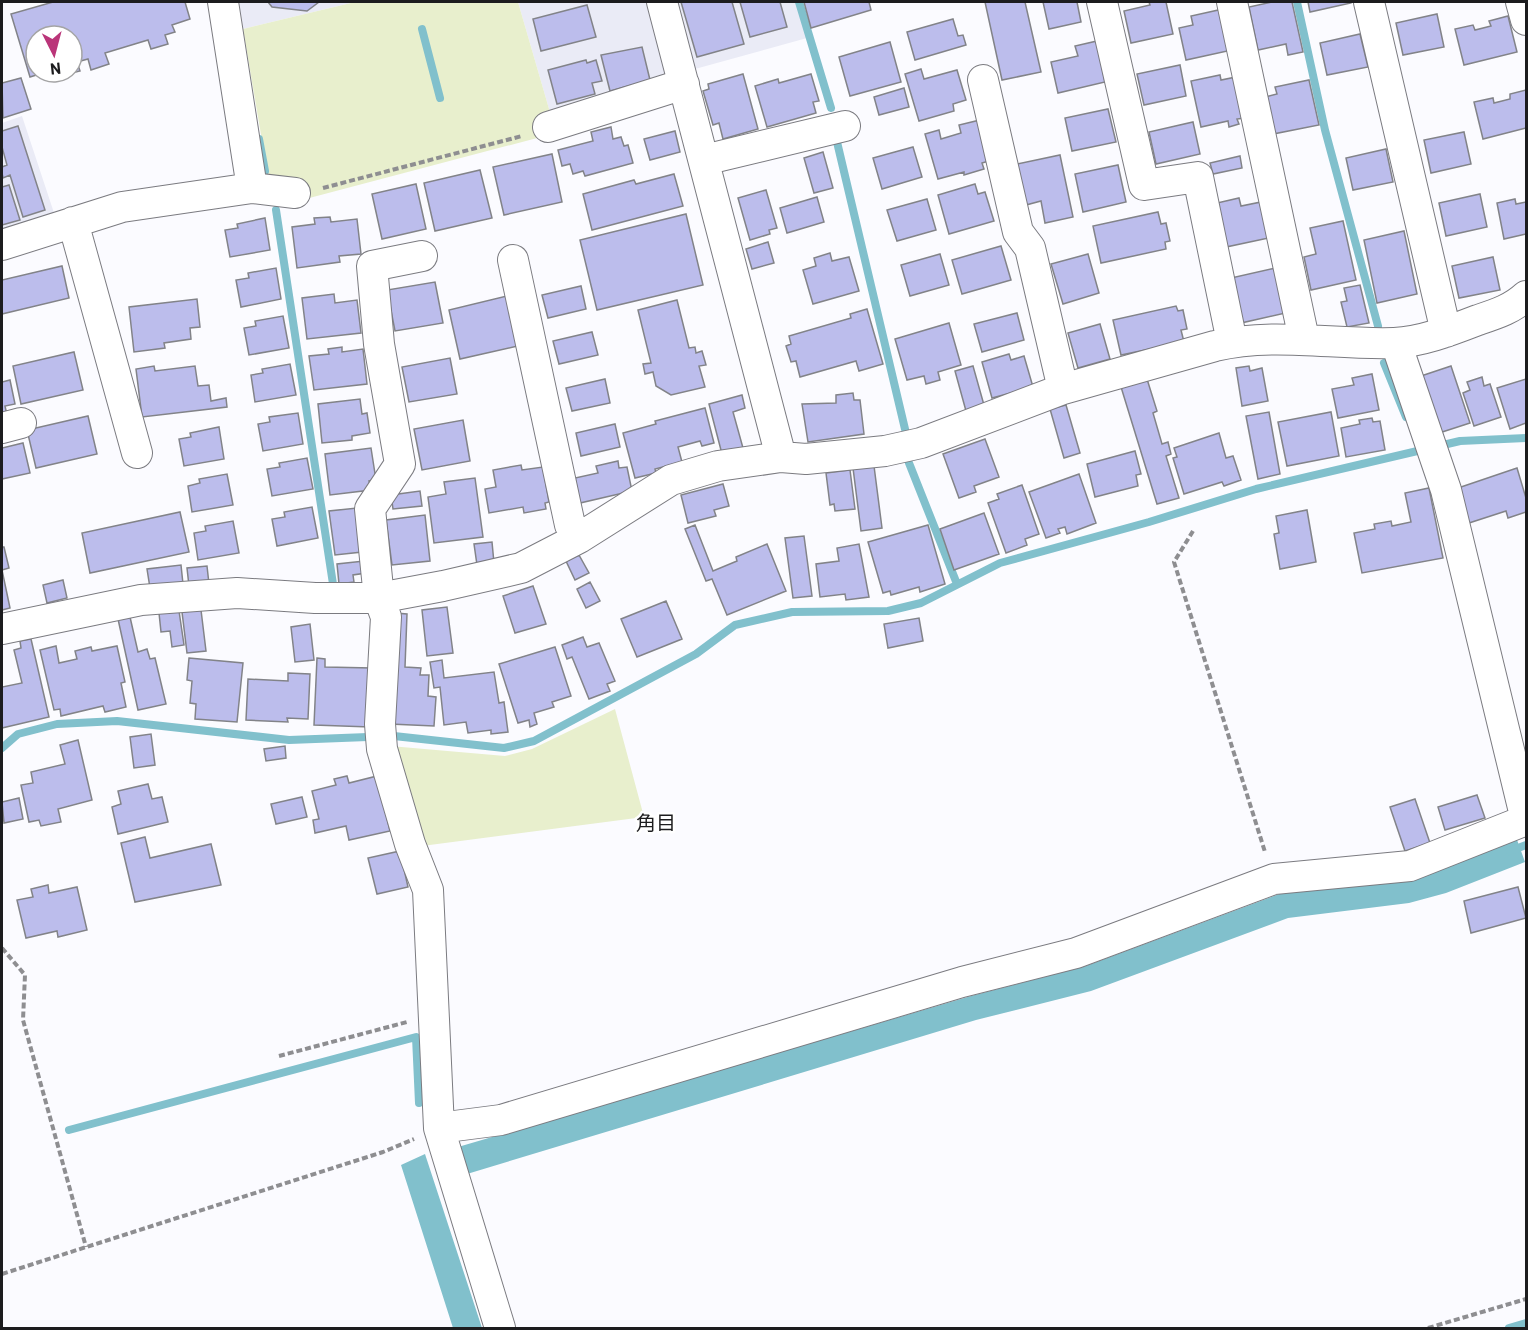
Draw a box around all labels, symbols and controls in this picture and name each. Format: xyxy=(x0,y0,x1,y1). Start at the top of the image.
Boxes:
north arrow xyxy=(24,24,84,84)
text: N xyxy=(49,59,62,79)
district label: 角目 xyxy=(636,810,676,834)

